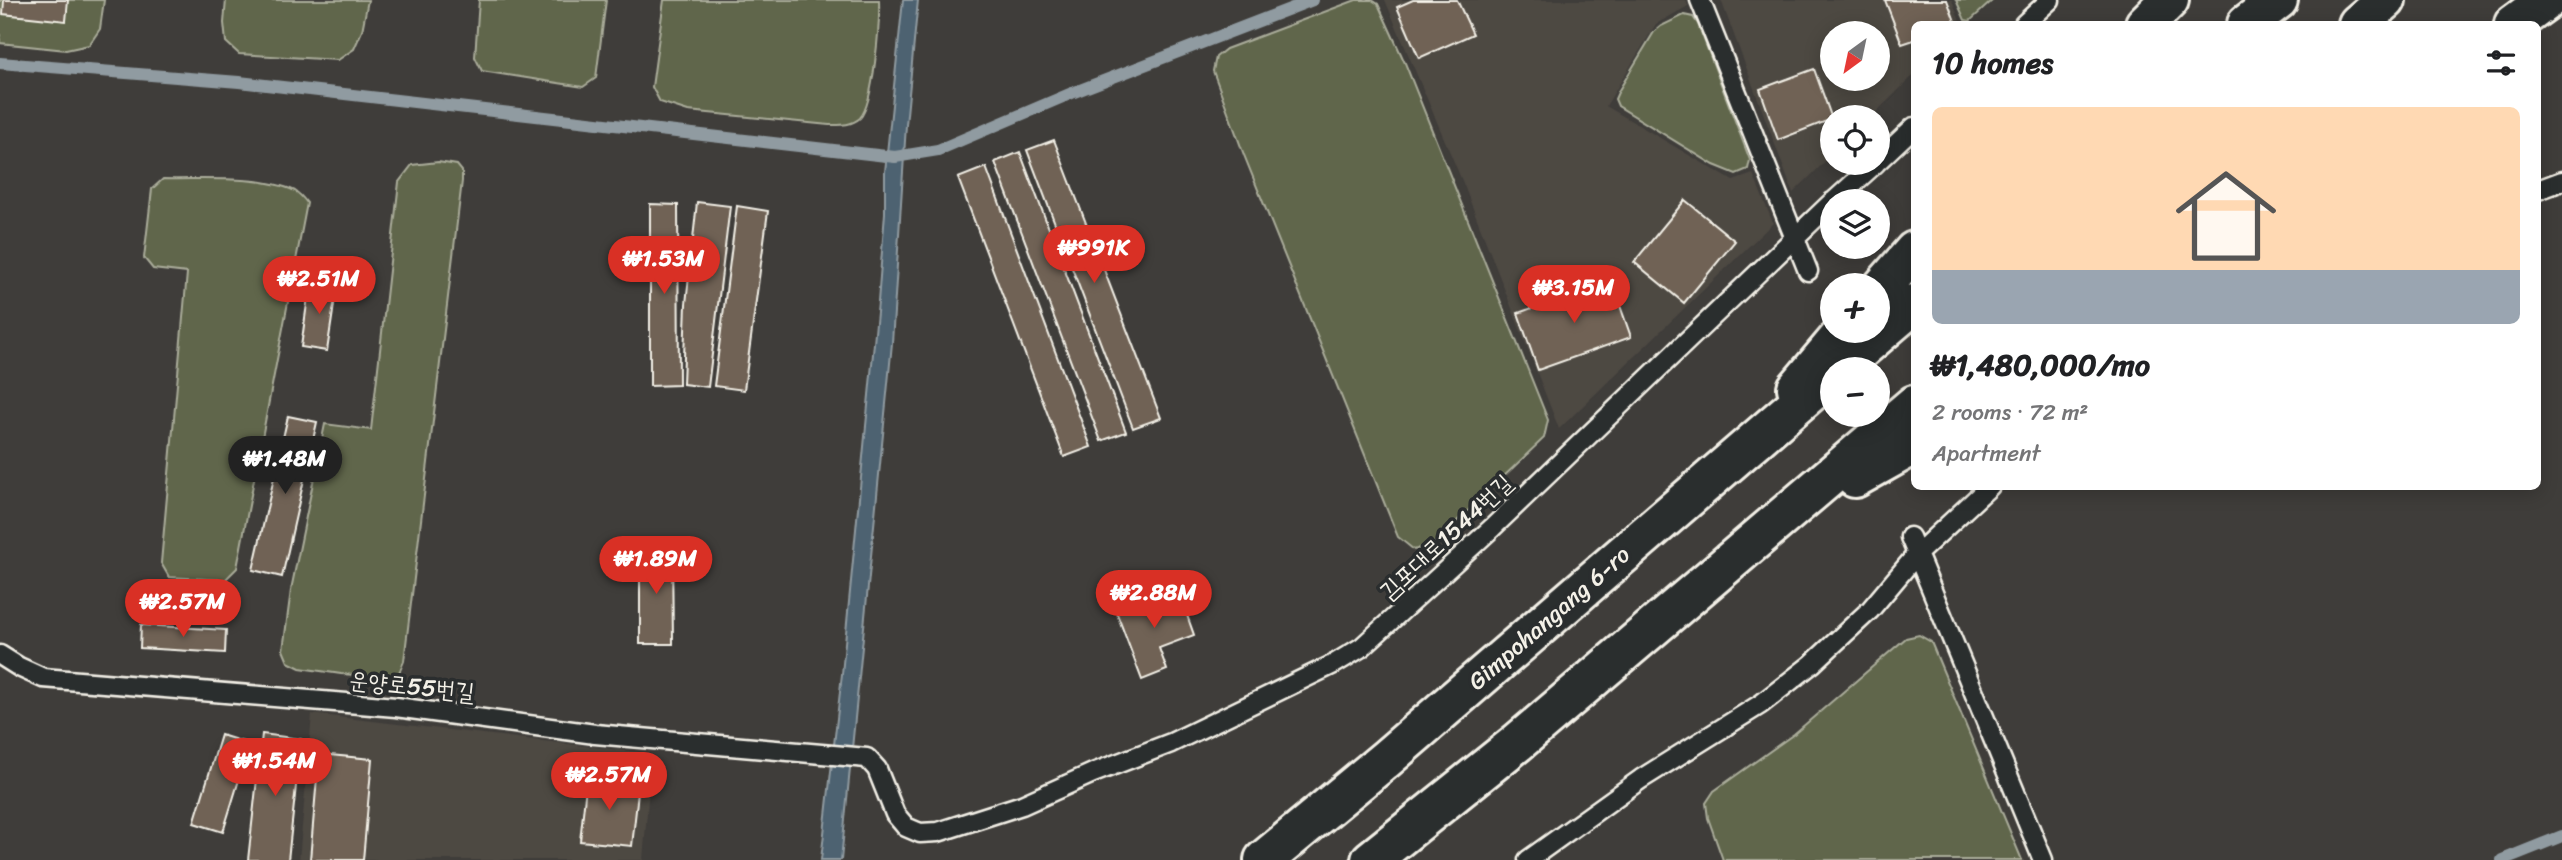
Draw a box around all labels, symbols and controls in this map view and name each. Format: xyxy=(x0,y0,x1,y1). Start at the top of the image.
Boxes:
north arrow xyxy=(1820,21,1890,91)
map controls xyxy=(1820,21,1890,427)
text: 10 homes xyxy=(1932,36,2053,90)
icon: filters xyxy=(2482,44,2520,82)
button: locate xyxy=(1820,105,1890,175)
icon: home xyxy=(2163,153,2289,279)
button: layers xyxy=(1820,189,1890,259)
pin: ₩991K xyxy=(1045,226,1143,285)
text: ₩991K xyxy=(1059,227,1129,268)
pin: ₩1.53M xyxy=(607,236,721,296)
text: ₩1.53M xyxy=(624,238,704,279)
pin: ₩2.51M xyxy=(262,256,376,316)
text: ₩2.51M xyxy=(279,258,359,299)
pin: ₩3.15M xyxy=(1517,266,1631,325)
text: ₩3.15M xyxy=(1534,267,1614,308)
button: + xyxy=(1820,273,1890,343)
text: ₩1,480,000/mo xyxy=(1932,338,2150,392)
button: − xyxy=(1820,357,1890,427)
text: 2 rooms · 72 m² xyxy=(1932,392,2088,433)
text: Apartment xyxy=(1932,433,2041,474)
pin: ₩1.48M xyxy=(228,436,342,496)
text: ₩1.48M xyxy=(244,438,326,479)
street label: 김포대로1544번길 xyxy=(1369,463,1523,611)
street label: Gimpohangang 6-ro xyxy=(1458,535,1640,701)
pin: ₩1.89M xyxy=(599,536,713,596)
text: ₩1.89M xyxy=(615,538,697,579)
pin: ₩2.88M xyxy=(1097,570,1211,630)
text: ₩2.88M xyxy=(1112,572,1196,613)
pin: ₩2.57M xyxy=(126,580,240,639)
text: ₩2.57M xyxy=(141,581,225,622)
street label: 운양로55번길 xyxy=(347,659,477,713)
pin: ₩1.54M xyxy=(218,738,332,798)
text: ₩1.54M xyxy=(234,740,316,781)
pin: ₩2.57M xyxy=(552,752,666,812)
text: ₩2.57M xyxy=(567,754,651,795)

